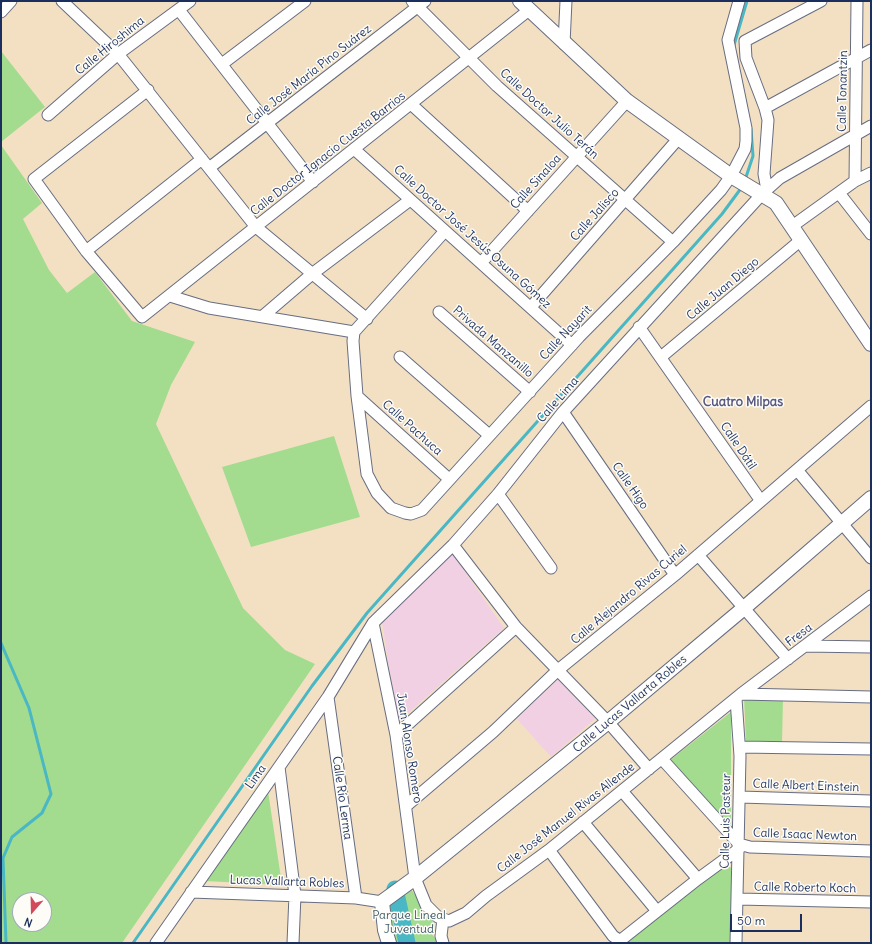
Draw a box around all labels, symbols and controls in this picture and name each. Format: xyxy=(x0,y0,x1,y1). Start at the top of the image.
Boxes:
street label: Calle Hiroshima xyxy=(73,14,147,78)
street label: Calle José María Pino Suárez xyxy=(244,22,374,128)
street label: Calle Tonantzin xyxy=(835,50,851,132)
street label: Calle Doctor Julio Terán xyxy=(497,66,601,162)
street label: Calle Doctor Ignacio Cuesta Barrios xyxy=(248,89,408,219)
street label: Calle Sinaloa xyxy=(508,152,564,212)
street label: Calle Doctor José Jesús Osuna Gómez xyxy=(390,162,554,312)
street label: Calle Jalisco xyxy=(568,186,622,244)
street label: Calle Juan Diego xyxy=(684,255,762,323)
street label: Privada Manzanillo xyxy=(450,303,536,381)
street label: Calle Nayarit xyxy=(537,303,595,363)
street label: Calle Lima xyxy=(534,374,582,426)
district label: Cuatro Milpas xyxy=(703,394,783,410)
street label: Calle Pachuca xyxy=(379,397,445,459)
street label: Calle Dátil xyxy=(717,420,759,472)
street label: Calle Higo xyxy=(609,460,651,512)
street label: Calle Alejandro Rivas Curiel xyxy=(568,542,690,648)
street label: Fresa xyxy=(783,620,815,650)
street label: Calle Lucas Vallarta Robles xyxy=(570,652,690,756)
street label: Juan Alonso Romero xyxy=(393,692,425,804)
street label: Calle Río Lerma xyxy=(329,755,355,841)
street label: Calle José Manuel Rivas Allende xyxy=(494,760,638,876)
street label: Lima xyxy=(242,762,270,792)
street label: Calle Luis Pasteur xyxy=(718,773,734,869)
street label: Calle Albert Einstein xyxy=(752,777,860,795)
street label: Calle Isaac Newton xyxy=(753,826,857,844)
street label: Lucas Vallarta Robles xyxy=(229,873,345,891)
street label: Calle Roberto Koch xyxy=(754,880,856,896)
north arrow xyxy=(12,892,52,932)
scale bar xyxy=(732,906,804,932)
park label: Parque Lineal Juventud xyxy=(372,909,446,937)
text: 50 m xyxy=(737,913,765,928)
text: N xyxy=(22,914,34,930)

